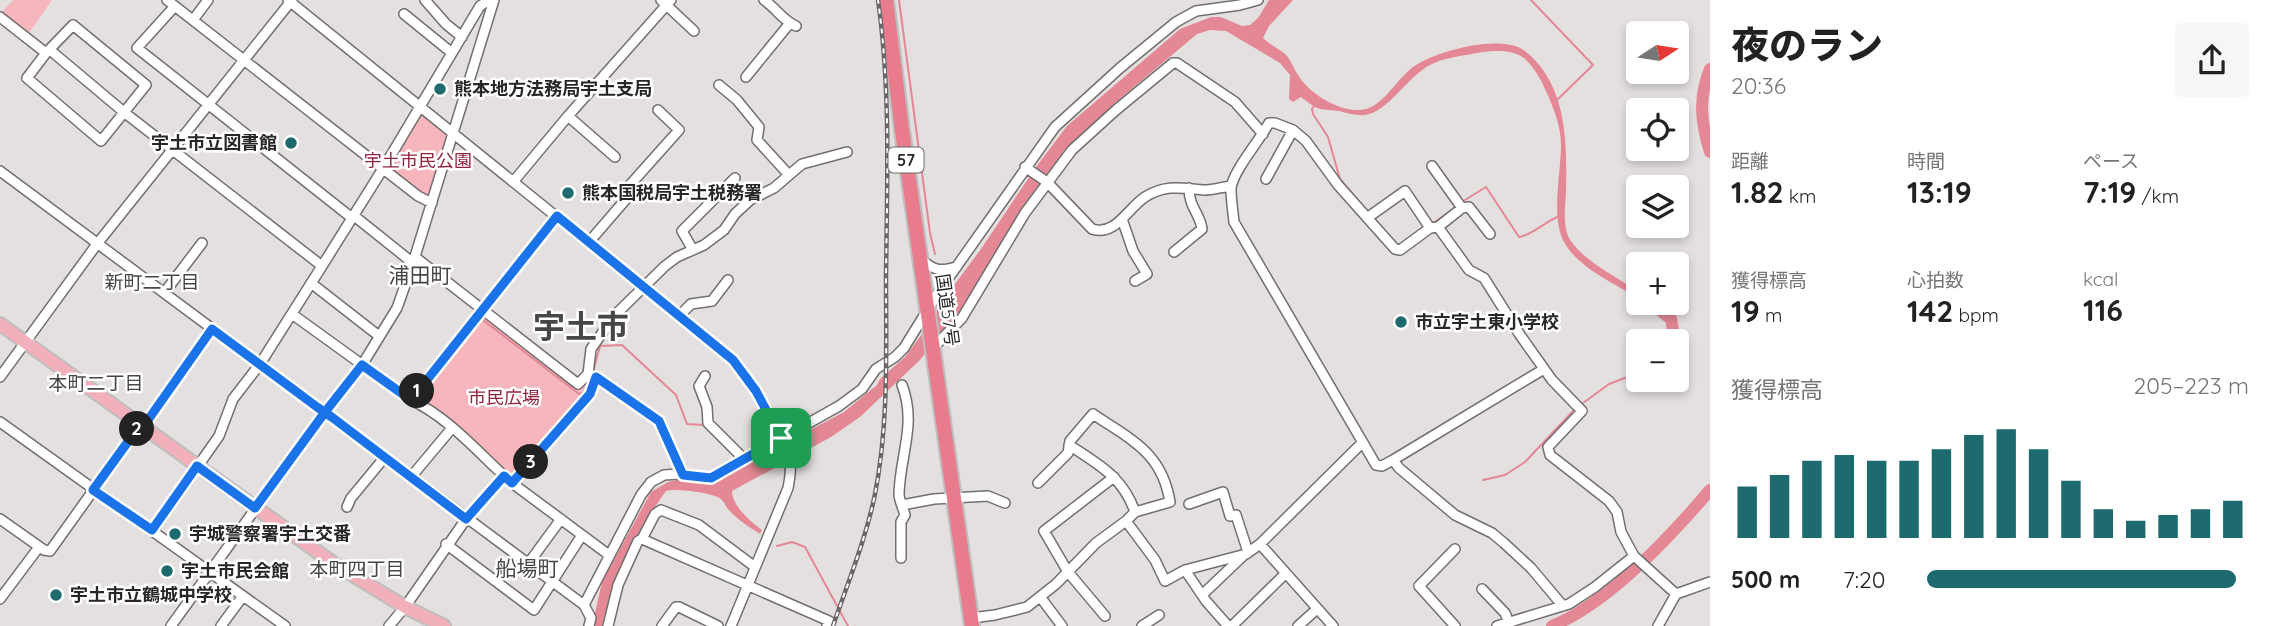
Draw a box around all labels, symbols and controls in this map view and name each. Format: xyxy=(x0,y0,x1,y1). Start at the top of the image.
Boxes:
north arrow xyxy=(1626,21,1689,84)
map controls xyxy=(1626,21,1689,392)
text: 夜のラン xyxy=(1731,21,1883,69)
button: share xyxy=(2175,23,2249,97)
text: 20:36 xyxy=(1731,71,1786,100)
place label: 熊本地方法務局宇土支局 xyxy=(454,77,652,100)
marker: 熊本地方法務局宇土支局 xyxy=(432,81,448,97)
button: locate xyxy=(1626,98,1689,161)
place label: 宇土市立図書館 xyxy=(151,131,277,154)
marker: 宇土市立図書館 xyxy=(283,135,299,151)
road number: 57 xyxy=(888,148,923,172)
park label: 宇土市民公園 xyxy=(364,149,472,172)
text: 距離 xyxy=(1731,149,1769,173)
text: 時間 xyxy=(1907,149,1945,173)
text: ペース xyxy=(2083,149,2139,173)
text: 1.82 xyxy=(1731,173,1784,211)
text: 13:19 xyxy=(1907,173,1972,211)
text: 7:19 xyxy=(2083,173,2136,211)
button: layers xyxy=(1626,175,1689,238)
place label: 熊本国税局宇土税務署 xyxy=(582,181,762,204)
text: km xyxy=(1784,184,1816,208)
text: /km xyxy=(2136,184,2179,208)
marker: 熊本国税局宇土税務署 xyxy=(560,185,576,201)
button: + xyxy=(1626,252,1689,315)
district label: 浦田町 xyxy=(389,262,452,288)
text: kcal xyxy=(2083,267,2118,291)
text: 獲得標高 xyxy=(1731,268,1807,292)
text: 心拍数 xyxy=(1907,268,1964,292)
district label: 新町二丁目 xyxy=(104,270,200,294)
street label: 国道57号 xyxy=(931,272,964,348)
text: 116 xyxy=(2083,291,2123,329)
text: 19 xyxy=(1731,292,1760,330)
text: 142 xyxy=(1907,292,1953,330)
text: m xyxy=(1760,303,1782,327)
text: bpm xyxy=(1953,303,1999,327)
district label: 宇土市 xyxy=(533,306,629,346)
place label: 市立宇土東小学校 xyxy=(1415,310,1559,333)
marker: 市立宇土東小学校 xyxy=(1393,314,1409,330)
button: − xyxy=(1626,329,1689,392)
district label: 本町二丁目 xyxy=(48,371,144,395)
text: 205–223 m xyxy=(2134,371,2249,400)
pin: 1 xyxy=(400,374,434,408)
text: 獲得標高 xyxy=(1731,375,1823,404)
text: 1 xyxy=(413,378,420,402)
park label: 市民広場 xyxy=(468,386,540,409)
pin xyxy=(751,408,811,468)
pin: 2 xyxy=(120,412,154,446)
text: 2 xyxy=(131,416,142,440)
icon: arrive xyxy=(762,419,800,457)
pin: 3 xyxy=(514,444,548,480)
text: 3 xyxy=(525,449,536,473)
place label: 宇城警察署宇土交番 xyxy=(189,522,351,545)
marker: 宇城警察署宇土交番 xyxy=(167,526,183,542)
district label: 船場町 xyxy=(496,555,559,581)
district label: 本町四丁目 xyxy=(309,557,405,581)
place label: 宇土市民会館 xyxy=(181,559,289,582)
marker: 宇土市民会館 xyxy=(159,563,175,579)
text: 500 m xyxy=(1731,565,1800,594)
text: 7:20 xyxy=(1843,565,1886,594)
place label: 宇土市立鶴城中学校 xyxy=(70,583,232,606)
marker: 宇土市立鶴城中学校 xyxy=(48,587,64,603)

